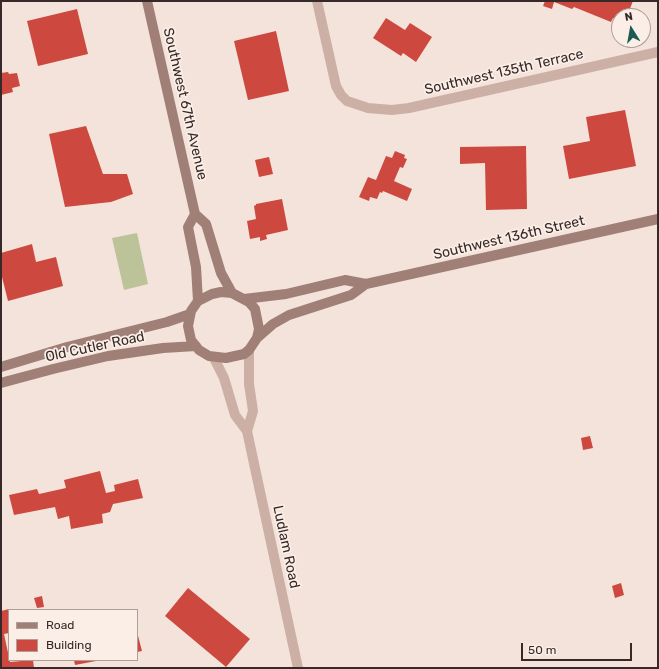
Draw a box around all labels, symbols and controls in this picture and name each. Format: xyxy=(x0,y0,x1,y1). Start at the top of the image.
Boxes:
north arrow xyxy=(611,8,651,48)
text: N xyxy=(624,10,634,24)
street label: Southwest 67th Avenue xyxy=(159,26,211,182)
street label: Southwest 135th Terrace xyxy=(423,46,585,98)
street label: Southwest 136th Street xyxy=(432,212,586,264)
street label: Old Cutler Road xyxy=(44,328,146,366)
street label: Ludlam Road xyxy=(269,504,303,590)
legend xyxy=(8,609,138,661)
text: Road xyxy=(46,618,74,632)
scale bar xyxy=(523,635,634,661)
text: Building xyxy=(46,638,92,652)
text: 50 m xyxy=(528,643,556,657)

